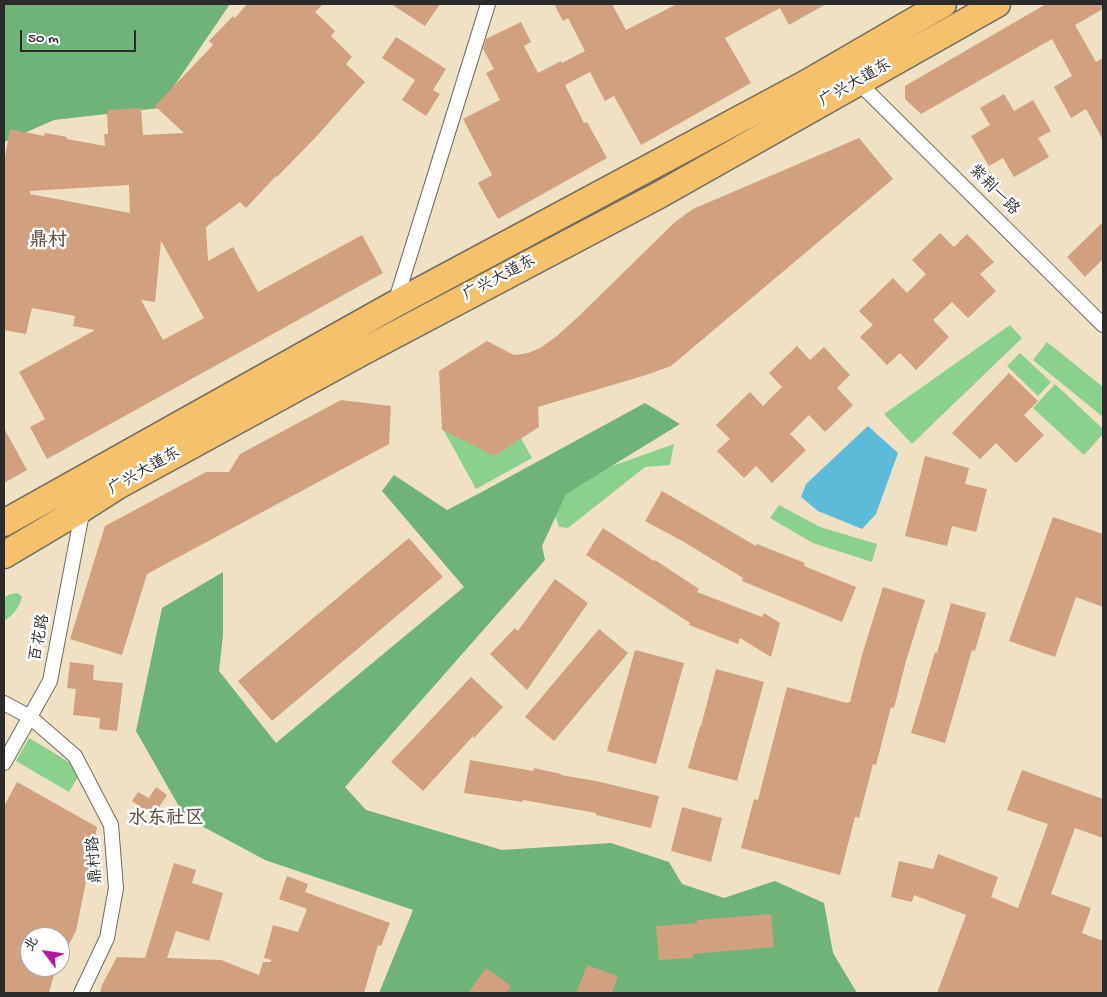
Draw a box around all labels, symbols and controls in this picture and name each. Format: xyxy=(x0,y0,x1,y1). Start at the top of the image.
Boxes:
scale bar xyxy=(22,20,139,52)
text: 50 m xyxy=(28,30,59,48)
street label: 广兴大道东 xyxy=(817,56,895,112)
street label: 紫荆一路 xyxy=(964,162,1022,220)
district label: 鼎村 xyxy=(29,231,67,253)
street label: 广兴大道东 xyxy=(460,252,540,306)
street label: 广兴大道东 xyxy=(106,444,184,500)
street label: 百花路 xyxy=(27,613,55,663)
district label: 水东社区 xyxy=(128,809,204,831)
street label: 鼎村路 xyxy=(85,835,107,885)
north arrow xyxy=(20,927,70,977)
text: 北 xyxy=(22,934,43,955)

